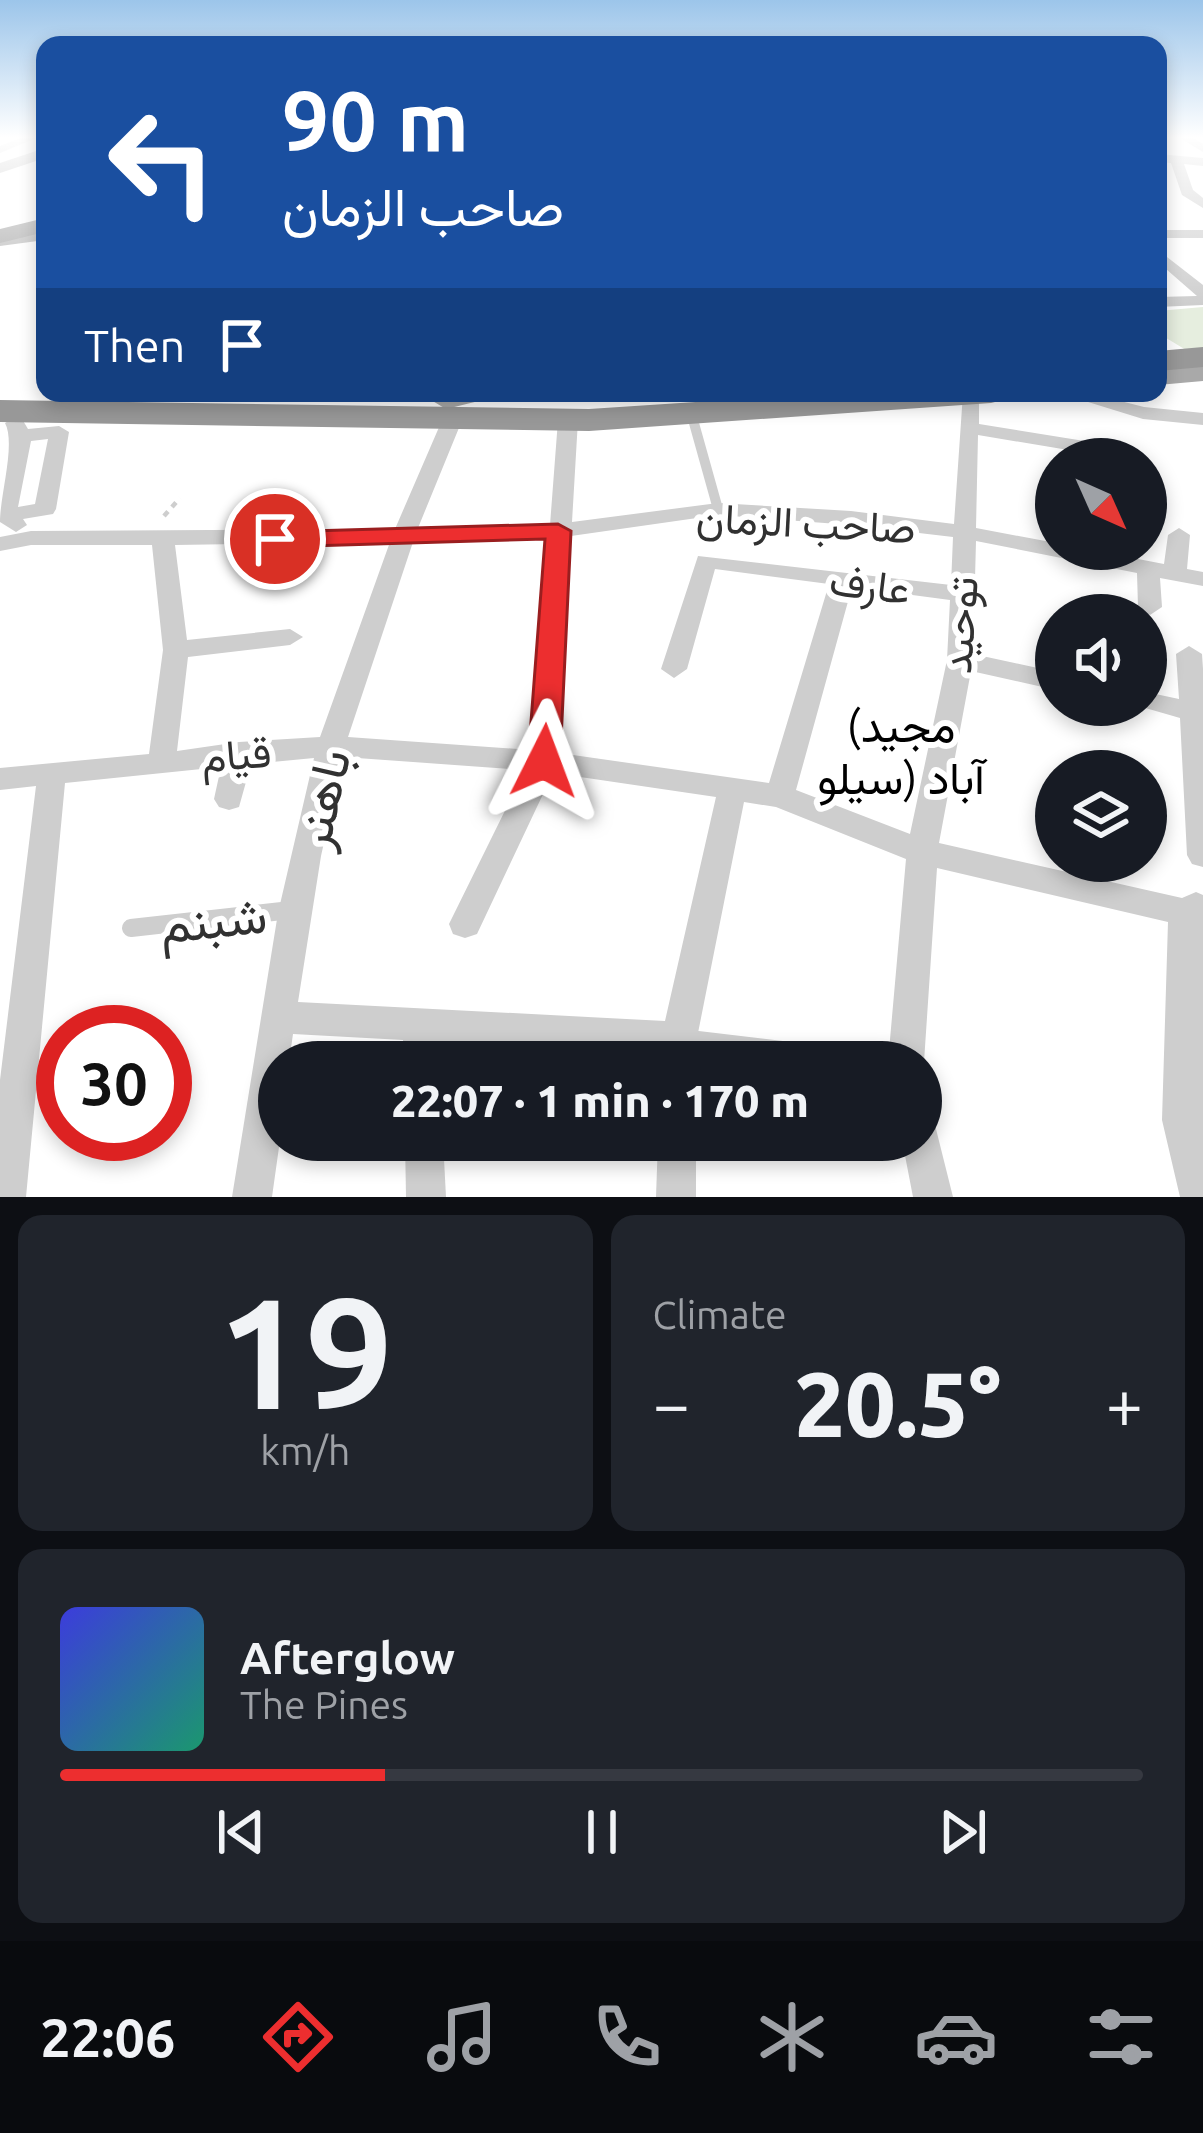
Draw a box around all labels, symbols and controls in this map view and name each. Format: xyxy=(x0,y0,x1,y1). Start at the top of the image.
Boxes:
text: 90 m xyxy=(282,73,469,167)
icon: left xyxy=(84,84,240,240)
text: صاحب الزمان xyxy=(282,176,564,236)
icon: arrive xyxy=(209,312,275,378)
text: Then xyxy=(84,320,185,371)
north arrow xyxy=(1035,438,1167,570)
map controls xyxy=(1035,438,1167,882)
pin xyxy=(224,488,326,590)
street label: صاحب الزمان xyxy=(695,493,917,555)
icon: arrive xyxy=(242,506,308,572)
street label: عارف xyxy=(827,556,913,616)
street label: توحید xyxy=(932,575,989,675)
button: sound xyxy=(1035,594,1167,726)
position arrow xyxy=(481,698,607,824)
district label: (مجید آباد (سیلو xyxy=(817,700,988,806)
street label: قیام xyxy=(199,728,274,785)
street label: باهنر xyxy=(281,743,364,856)
button: layers xyxy=(1035,750,1167,882)
street label: شبنم xyxy=(157,885,270,959)
speed limit sign: 30 xyxy=(36,1005,192,1161)
text: 22:07 · 1 min · 170 m xyxy=(391,1075,809,1126)
text: 19 xyxy=(217,1264,393,1438)
text: Climate xyxy=(653,1293,787,1336)
text: 20.5° xyxy=(794,1353,1001,1454)
text: − xyxy=(653,1366,690,1440)
text: + xyxy=(1106,1366,1143,1440)
text: km/h xyxy=(260,1429,350,1472)
text: Afterglow xyxy=(240,1632,455,1683)
text: The Pines xyxy=(240,1683,408,1726)
icon: previous xyxy=(208,1799,274,1865)
icon: pause xyxy=(569,1799,635,1865)
icon: next xyxy=(930,1799,996,1865)
icon: directions xyxy=(256,1995,340,2079)
icon: music xyxy=(420,1995,504,2079)
icon: phone xyxy=(585,1995,669,2079)
icon: climate xyxy=(750,1995,834,2079)
icon: car xyxy=(914,1995,998,2079)
icon: filters xyxy=(1079,1995,1163,2079)
text: 22:06 xyxy=(40,2007,175,2067)

